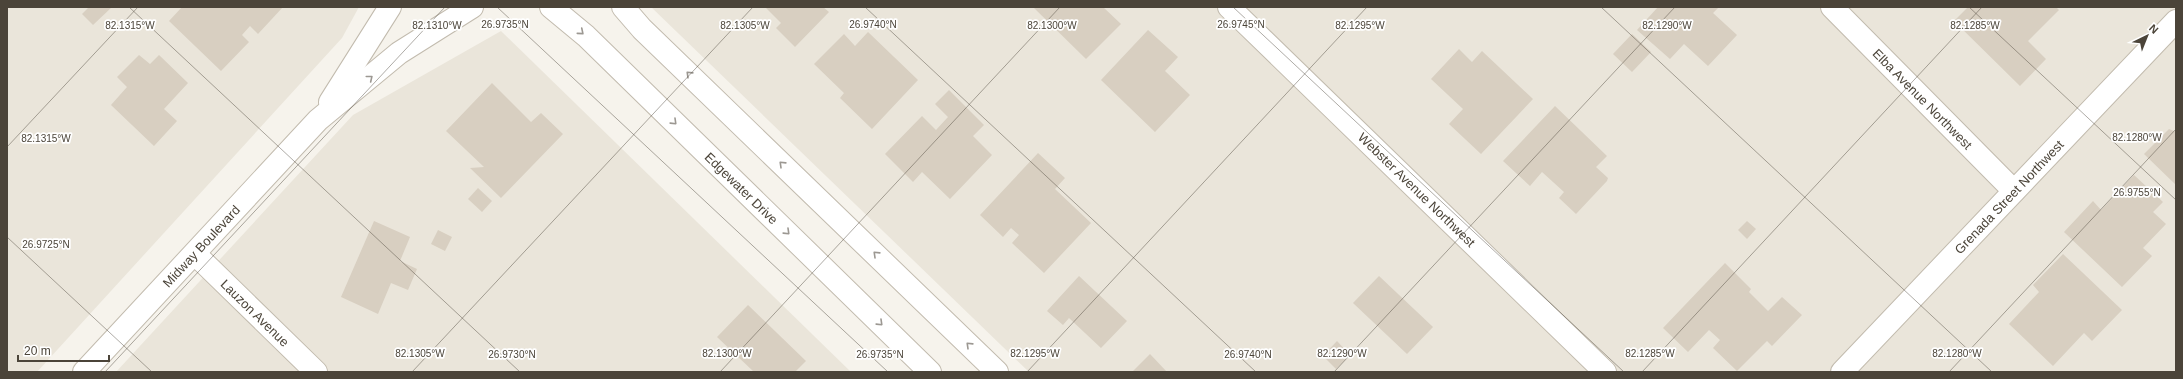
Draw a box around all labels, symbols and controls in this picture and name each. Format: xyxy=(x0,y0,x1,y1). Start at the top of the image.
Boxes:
north arrow xyxy=(2127,16,2167,56)
text: 26.9735°N xyxy=(481,19,529,30)
text: 26.9740°N xyxy=(849,19,897,30)
text: 26.9745°N xyxy=(1217,19,1265,30)
text: 82.1315°W xyxy=(105,20,155,31)
text: 82.1310°W xyxy=(412,20,462,31)
text: 82.1305°W xyxy=(720,20,770,31)
text: 82.1300°W xyxy=(1027,20,1077,31)
text: 82.1295°W xyxy=(1335,20,1385,31)
text: 82.1290°W xyxy=(1642,20,1692,31)
text: 82.1285°W xyxy=(1950,20,2000,31)
text: N xyxy=(2147,22,2161,36)
one-way arrow xyxy=(576,27,584,34)
street label: Elba Avenue Northwest xyxy=(1870,46,1975,153)
one-way arrow xyxy=(686,71,694,79)
one-way arrow xyxy=(365,75,372,82)
one-way arrow xyxy=(669,117,677,125)
street label: Webster Avenue Northwest xyxy=(1355,130,1479,250)
text: 82.1280°W xyxy=(2112,132,2162,143)
text: 82.1315°W xyxy=(21,133,71,144)
street label: Grenada Street Northwest xyxy=(1952,137,2067,257)
street label: Edgewater Drive xyxy=(702,149,781,227)
one-way arrow xyxy=(779,161,787,169)
text: 26.9755°N xyxy=(2113,187,2161,198)
street label: Midway Boulevard xyxy=(160,202,243,290)
one-way arrow xyxy=(782,228,790,235)
text: 26.9725°N xyxy=(22,239,70,250)
one-way arrow xyxy=(873,252,881,259)
street label: Lauzon Avenue xyxy=(218,276,292,350)
one-way arrow xyxy=(875,318,883,326)
scale bar xyxy=(18,337,109,363)
one-way arrow xyxy=(966,342,974,350)
text: 20 m xyxy=(24,344,51,358)
text: 82.1305°W xyxy=(395,348,445,359)
text: 82.1300°W xyxy=(702,348,752,359)
text: 82.1295°W xyxy=(1010,348,1060,359)
text: 82.1290°W xyxy=(1317,348,1367,359)
text: 82.1285°W xyxy=(1625,348,1675,359)
text: 82.1280°W xyxy=(1932,348,1982,359)
text: 26.9730°N xyxy=(488,349,536,360)
text: 26.9735°N xyxy=(856,349,904,360)
text: 26.9740°N xyxy=(1224,349,1272,360)

